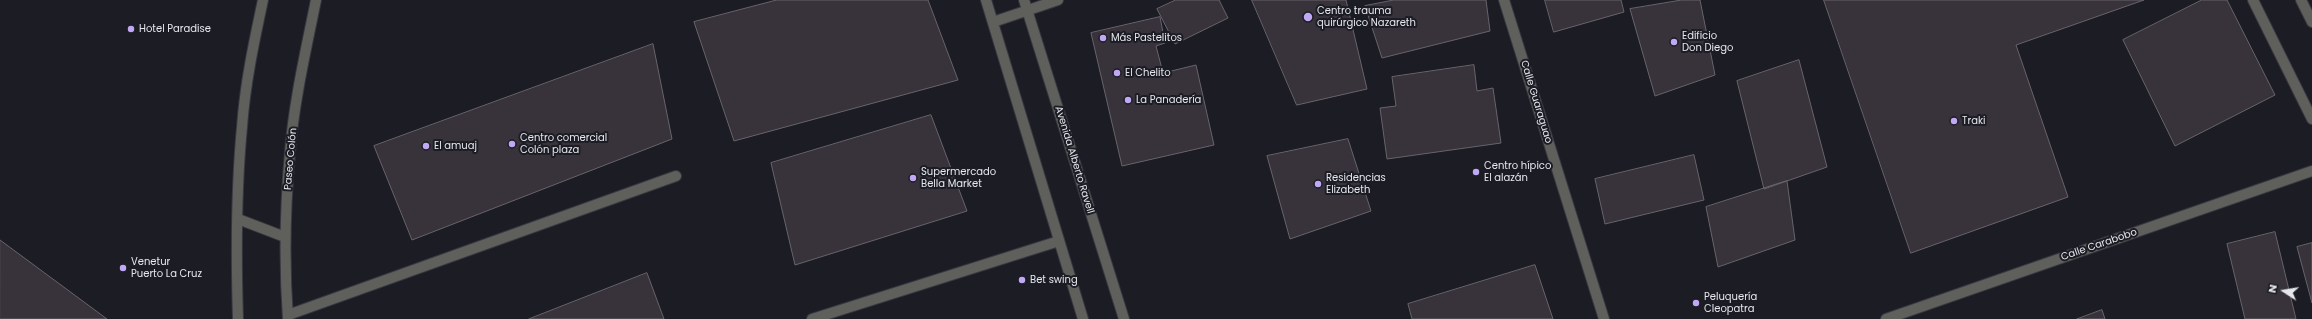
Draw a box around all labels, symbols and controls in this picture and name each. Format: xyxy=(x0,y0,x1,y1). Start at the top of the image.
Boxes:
place label: Centro trauma quirúrgico Nazareth xyxy=(1317,5,1416,28)
marker: Centro trauma quirúrgico Nazareth xyxy=(1302,11,1314,23)
place label: Hotel Paradise xyxy=(139,23,211,35)
marker: Hotel Paradise xyxy=(126,24,136,34)
place label: Edificio Don Diego xyxy=(1682,30,1733,54)
place label: Más Pastelitos xyxy=(1111,32,1182,44)
marker: Más Pastelitos xyxy=(1098,33,1108,43)
marker: Edificio Don Diego xyxy=(1669,37,1679,47)
street label: Calle Guaraguao xyxy=(1518,59,1554,145)
place label: El Chelito xyxy=(1125,67,1171,79)
marker: El Chelito xyxy=(1112,68,1122,78)
place label: La Panadería xyxy=(1136,94,1201,106)
marker: La Panadería xyxy=(1123,95,1133,105)
street label: Avenida Alberto Ravell xyxy=(1052,105,1096,215)
place label: Traki xyxy=(1962,115,1986,127)
marker: Traki xyxy=(1949,116,1959,126)
street label: Paseo Colón xyxy=(282,127,300,191)
place label: Centro comercial Colón plaza xyxy=(520,132,607,156)
marker: Centro comercial Colón plaza xyxy=(507,139,517,149)
place label: El amuaj xyxy=(434,140,477,152)
marker: El amuaj xyxy=(421,141,431,151)
place label: Centro hípico El alazán xyxy=(1484,160,1551,184)
place label: Supermercado Bella Market xyxy=(921,166,996,190)
marker: Centro hípico El alazán xyxy=(1471,167,1481,177)
place label: Residencias Elizabeth xyxy=(1326,172,1386,196)
marker: Supermercado Bella Market xyxy=(908,173,918,183)
marker: Residencias Elizabeth xyxy=(1313,179,1323,189)
street label: Calle Carabobo xyxy=(2059,226,2139,264)
place label: Venetur Puerto La Cruz xyxy=(131,256,202,280)
marker: Venetur Puerto La Cruz xyxy=(118,263,128,273)
north arrow xyxy=(2264,271,2304,311)
place label: Bet swing xyxy=(1030,274,1078,286)
marker: Bet swing xyxy=(1017,275,1027,285)
text: N xyxy=(2264,283,2281,294)
place label: Peluquería Cleopatra xyxy=(1704,291,1757,314)
marker: Peluquería Cleopatra xyxy=(1691,298,1701,308)

